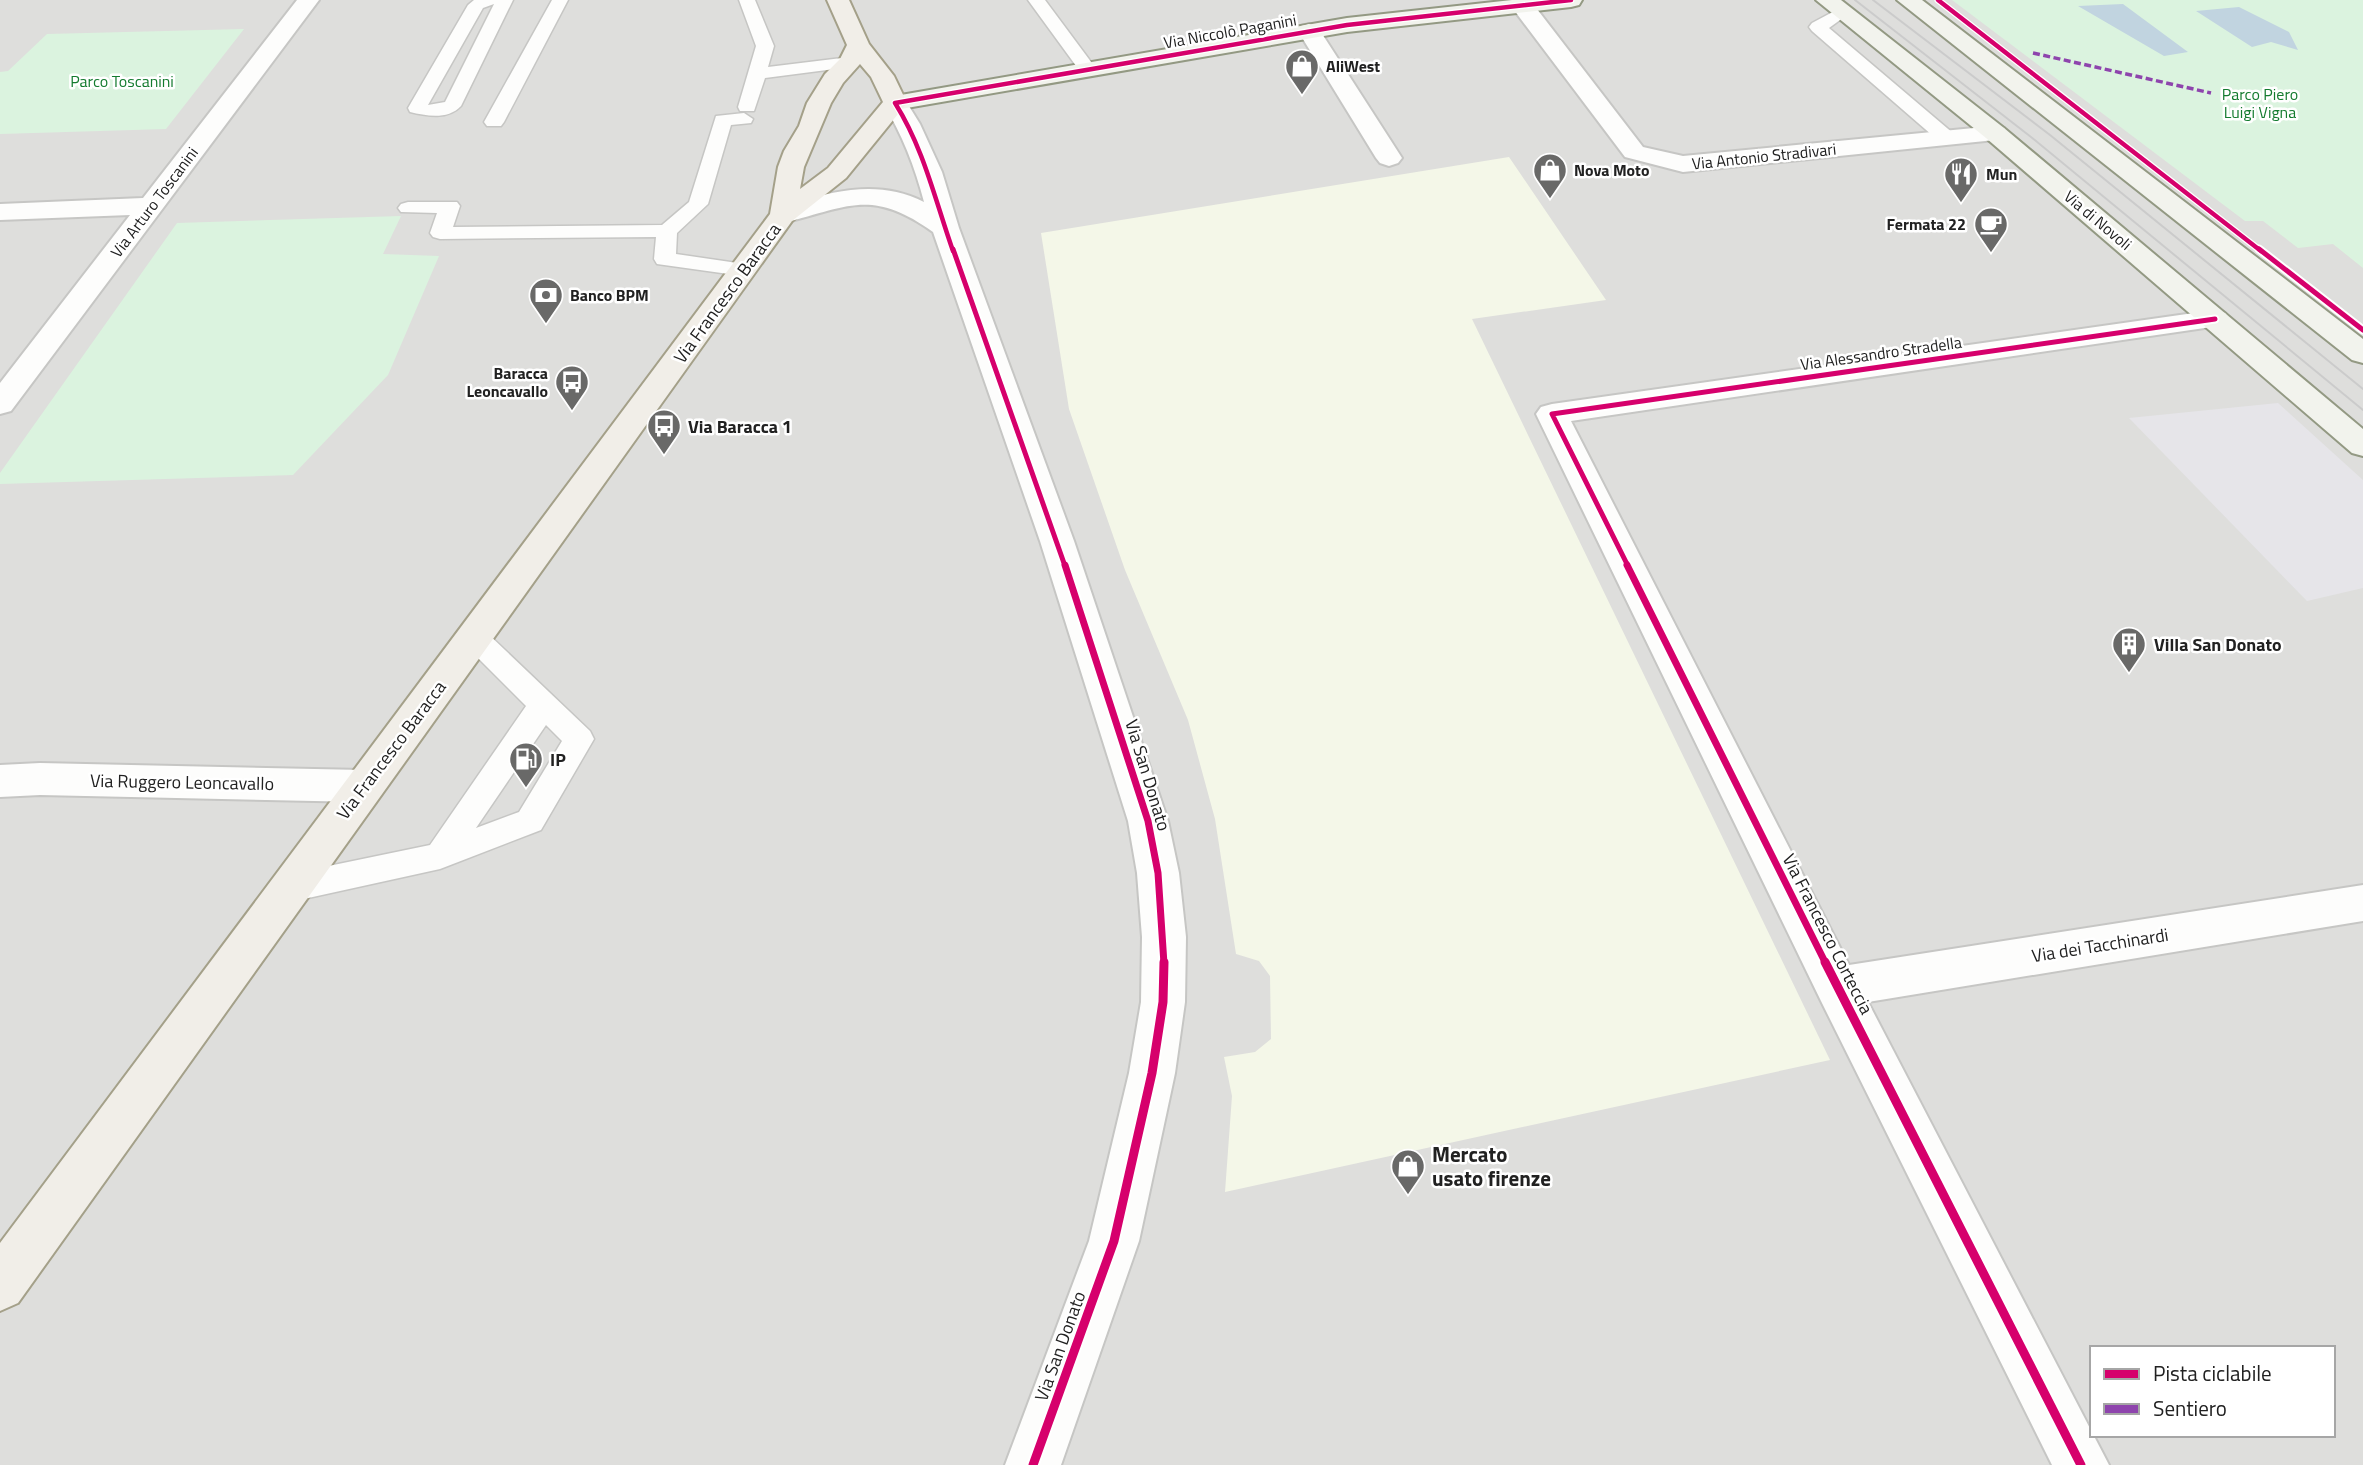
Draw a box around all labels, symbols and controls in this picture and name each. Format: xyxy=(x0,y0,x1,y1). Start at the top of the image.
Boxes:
street label: Via Niccolò Paganini xyxy=(1162,8,1298,54)
shop icon: AliWest xyxy=(1283,47,1321,96)
place label: AliWest xyxy=(1326,54,1380,78)
park label: Parco Toscanini xyxy=(70,69,174,93)
park label: Parco Piero Luigi Vigna xyxy=(2222,82,2298,124)
street label: Via Antonio Stradivari xyxy=(1691,136,1837,176)
street label: Via Arturo Toscanini xyxy=(104,142,204,262)
shop icon: Nova Moto xyxy=(1531,151,1569,200)
restaurant icon: Mun xyxy=(1942,155,1980,204)
place label: Nova Moto xyxy=(1574,158,1649,182)
place label: Mun xyxy=(1986,162,2017,186)
street label: Via di Novoli xyxy=(2059,184,2137,256)
cafe icon: Fermata 22 xyxy=(1972,205,2010,254)
place label: Fermata 22 xyxy=(1887,212,1966,236)
street label: Via Francesco Baracca xyxy=(667,217,787,369)
bank icon: Banco BPM xyxy=(527,276,565,325)
place label: Banco BPM xyxy=(570,283,649,307)
street label: Via Alessandro Stradella xyxy=(1799,330,1963,376)
place label: Baracca Leoncavallo xyxy=(467,361,548,403)
bus stop icon: Baracca Leoncavallo xyxy=(553,363,591,412)
bus stop icon: Via Baracca 1 xyxy=(645,407,683,456)
place label: Via Baracca 1 xyxy=(688,413,792,440)
building icon: Villa San Donato xyxy=(2110,625,2148,674)
place label: Villa San Donato xyxy=(2154,631,2282,658)
street label: Via Francesco Baracca xyxy=(330,675,452,825)
street label: Via San Donato xyxy=(1118,716,1178,834)
fuel station icon: IP xyxy=(507,740,545,789)
place label: IP xyxy=(550,746,566,773)
street label: Via Ruggero Leoncavallo xyxy=(90,767,274,797)
street label: Via Francesco Corteccia xyxy=(1776,849,1880,1019)
street label: Via dei Tacchinardi xyxy=(2030,921,2170,969)
place label: Mercato usato firenze xyxy=(1432,1138,1551,1194)
shop icon: Mercato usato firenze xyxy=(1389,1147,1427,1196)
street label: Via San Donato xyxy=(1028,1287,1092,1405)
legend xyxy=(2090,1346,2335,1437)
text: Pista ciclabile xyxy=(2153,1357,2272,1389)
text: Sentiero xyxy=(2153,1392,2227,1424)

